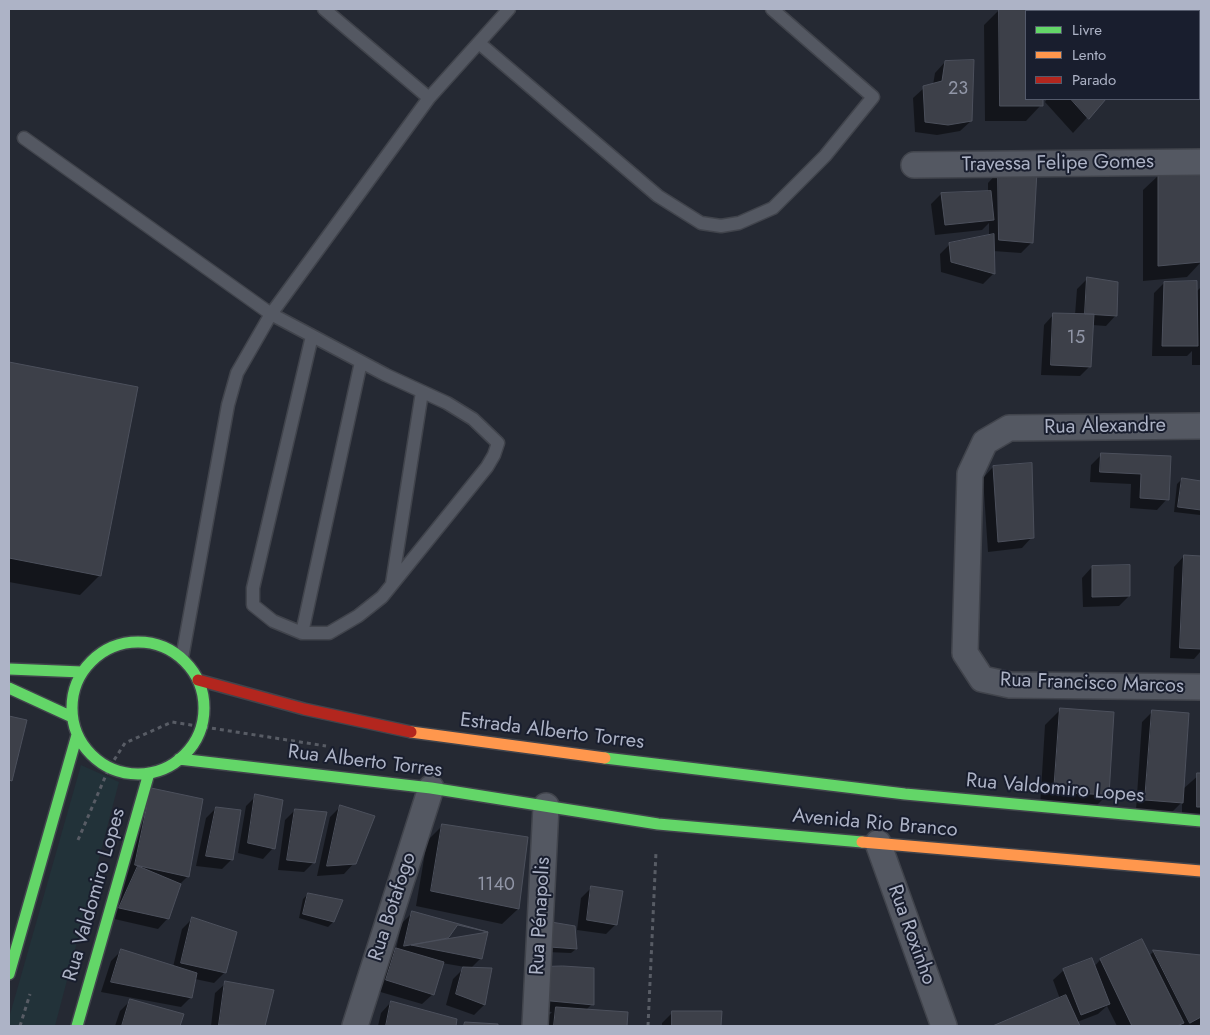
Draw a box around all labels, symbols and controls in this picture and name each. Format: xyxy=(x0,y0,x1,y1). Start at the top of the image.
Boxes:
legend xyxy=(1025,10,1200,100)
text: Livre xyxy=(1072,19,1102,41)
text: Lento xyxy=(1072,44,1106,66)
text: Parado xyxy=(1072,69,1116,91)
house number: 23 xyxy=(948,79,968,101)
street label: Travessa Felipe Gomes xyxy=(962,150,1154,178)
house number: 15 xyxy=(1067,328,1085,350)
street label: Rua Alexandre xyxy=(1044,414,1166,440)
street label: Rua Francisco Marcos xyxy=(1000,669,1184,699)
street label: Estrada Alberto Torres xyxy=(459,709,645,755)
street label: Rua Alberto Torres xyxy=(286,741,444,783)
street label: Rua Valdomiro Lopes xyxy=(965,769,1145,809)
street label: Avenida Rio Branco xyxy=(791,805,959,843)
street label: Rua Valdomiro Lopes xyxy=(59,806,131,984)
street label: Rua Botafogo xyxy=(364,850,422,964)
street label: Rua Pénapolis xyxy=(526,856,556,976)
house number: 1140 xyxy=(477,875,515,897)
street label: Rua Roxinho xyxy=(882,882,940,988)

